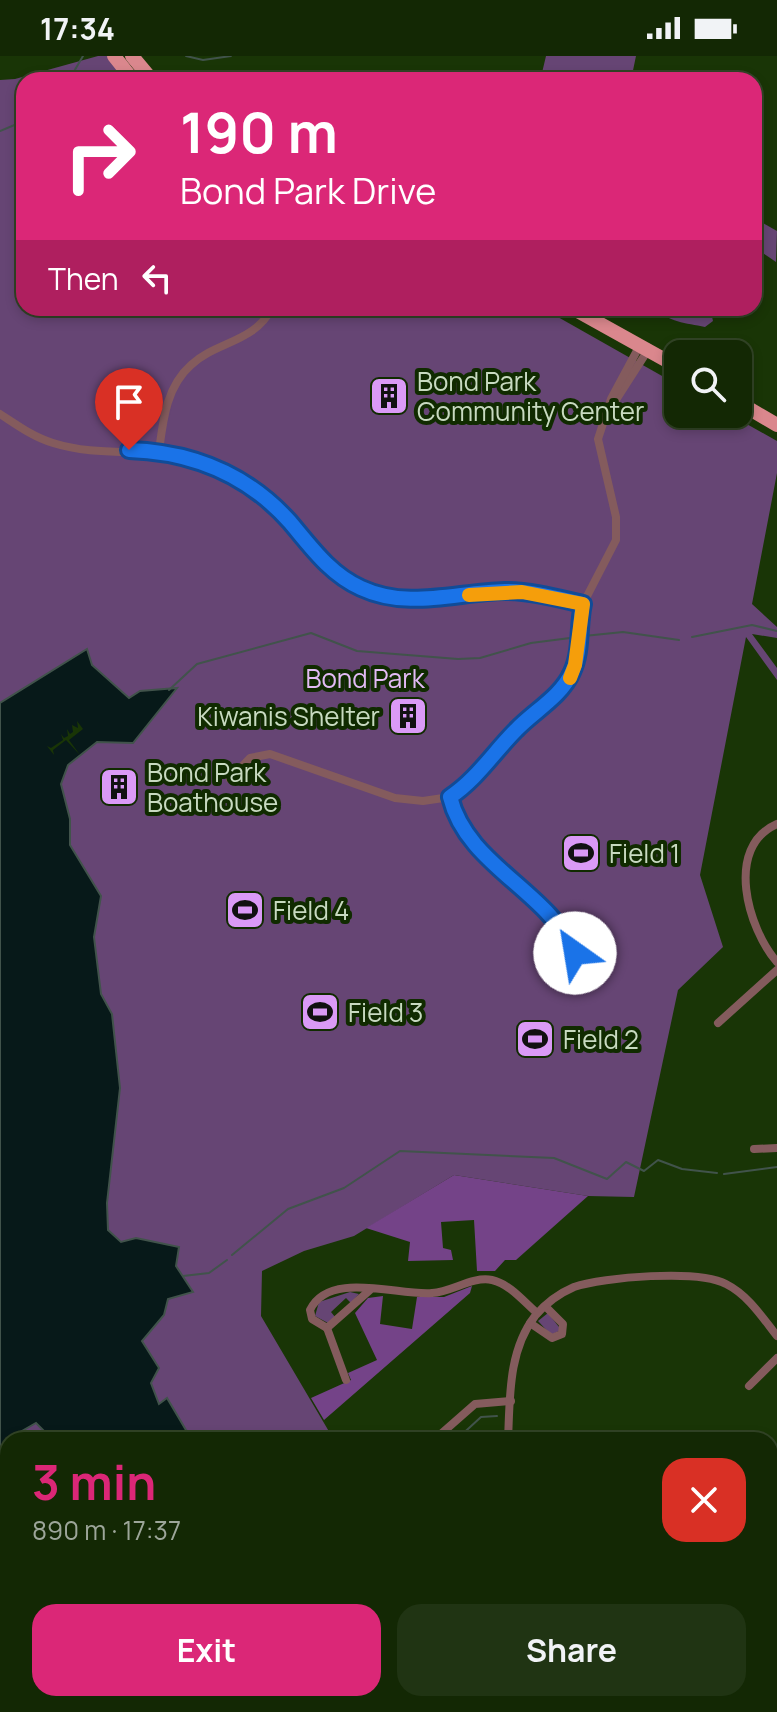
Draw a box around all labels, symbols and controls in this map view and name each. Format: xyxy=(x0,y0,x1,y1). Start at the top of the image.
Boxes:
text: 17:34 xyxy=(40,8,115,49)
text: 190 m xyxy=(180,93,338,170)
icon: right xyxy=(48,104,152,208)
text: Bond Park Drive xyxy=(180,166,436,215)
icon: left xyxy=(135,256,179,300)
text: Then xyxy=(48,258,119,299)
map controls xyxy=(664,340,752,428)
button: search xyxy=(664,340,752,428)
place label: Bond Park Community Center xyxy=(417,363,644,429)
pin xyxy=(95,368,163,450)
building icon: Bond Park Community Center xyxy=(368,375,410,417)
icon: arrive xyxy=(107,380,151,424)
park label: Bond Park xyxy=(305,660,426,696)
building icon: Kiwanis Shelter xyxy=(387,695,429,737)
place label: Kiwanis Shelter xyxy=(197,698,380,734)
place label: Bond Park Boathouse xyxy=(147,754,278,820)
building icon: Bond Park Boathouse xyxy=(98,766,140,808)
sports icon: Field 1 xyxy=(560,832,602,874)
place label: Field 1 xyxy=(609,835,680,871)
sports icon: Field 4 xyxy=(224,889,266,931)
place label: Field 4 xyxy=(273,892,349,928)
position arrow xyxy=(533,911,617,995)
sports icon: Field 3 xyxy=(299,991,341,1033)
place label: Field 3 xyxy=(348,994,423,1030)
sports icon: Field 2 xyxy=(514,1018,556,1060)
place label: Field 2 xyxy=(563,1021,639,1057)
text: 3 min xyxy=(32,1449,156,1514)
button: close xyxy=(662,1458,746,1542)
text: 890 m · 17:37 xyxy=(32,1512,181,1548)
button: Exit xyxy=(32,1604,381,1696)
button: Share xyxy=(397,1604,746,1696)

